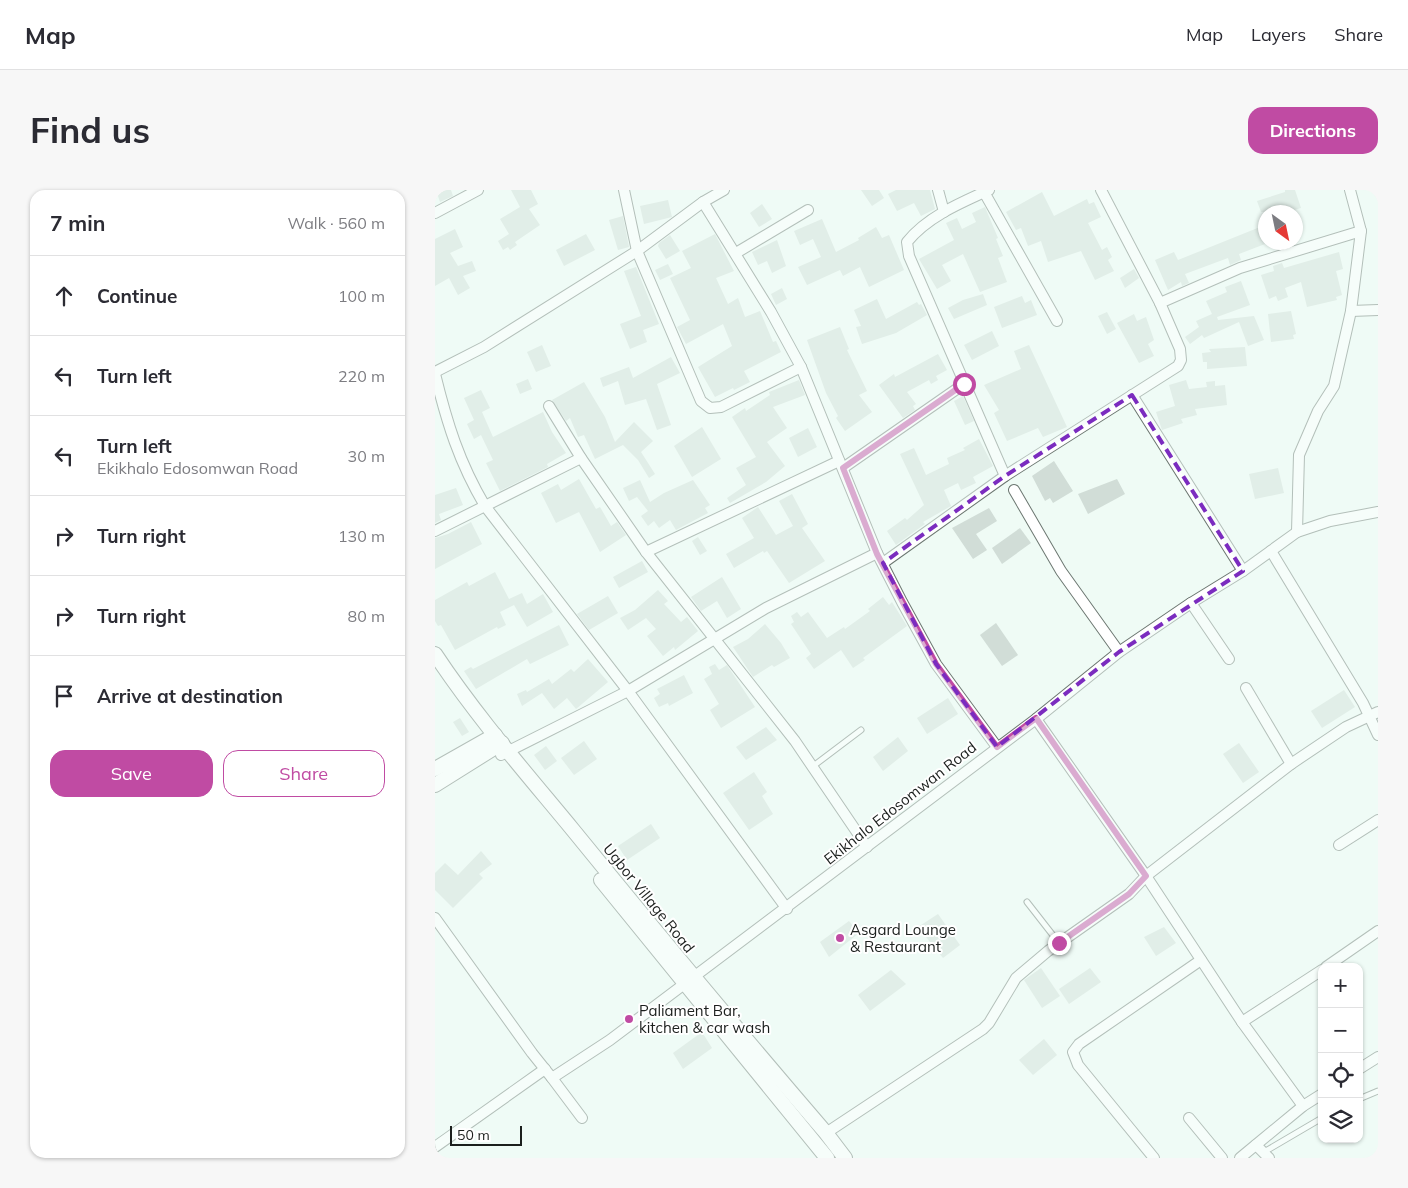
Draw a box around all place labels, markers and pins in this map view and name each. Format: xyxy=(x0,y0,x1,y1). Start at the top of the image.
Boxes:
place label: Asgard Lounge & Restaurant xyxy=(850,920,956,956)
marker: Asgard Lounge & Restaurant xyxy=(834,932,846,944)
place label: Paliament Bar, kitchen & car wash xyxy=(639,1001,770,1037)
marker: Paliament Bar, kitchen & car wash xyxy=(623,1013,635,1025)

